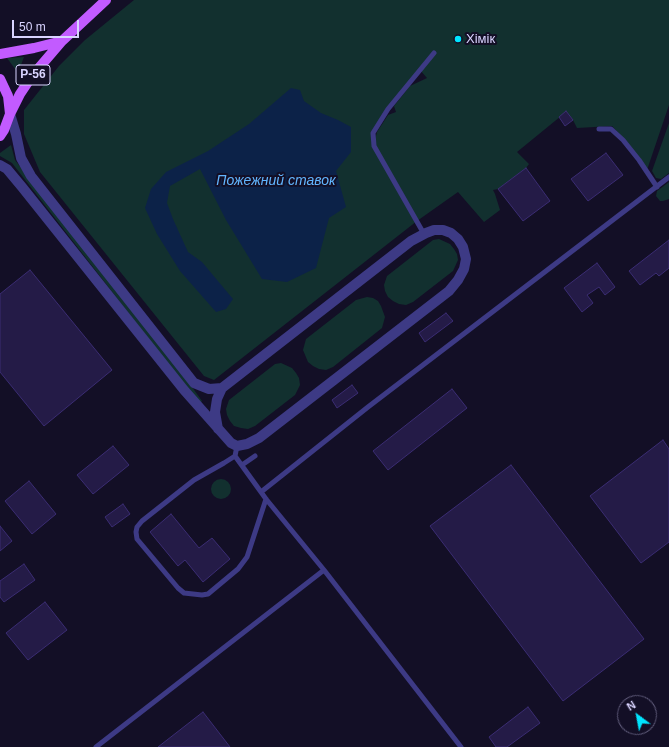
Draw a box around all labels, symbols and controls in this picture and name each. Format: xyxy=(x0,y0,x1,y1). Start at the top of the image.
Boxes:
scale bar xyxy=(14,12,81,38)
text: 50 m xyxy=(19,20,46,34)
place label: Хімік xyxy=(466,31,495,47)
marker: Хімік xyxy=(453,34,463,44)
road number: Р-56 xyxy=(16,65,50,85)
water label: Пожежний ставок xyxy=(216,173,336,189)
north arrow xyxy=(617,695,657,735)
text: N xyxy=(625,698,638,713)

